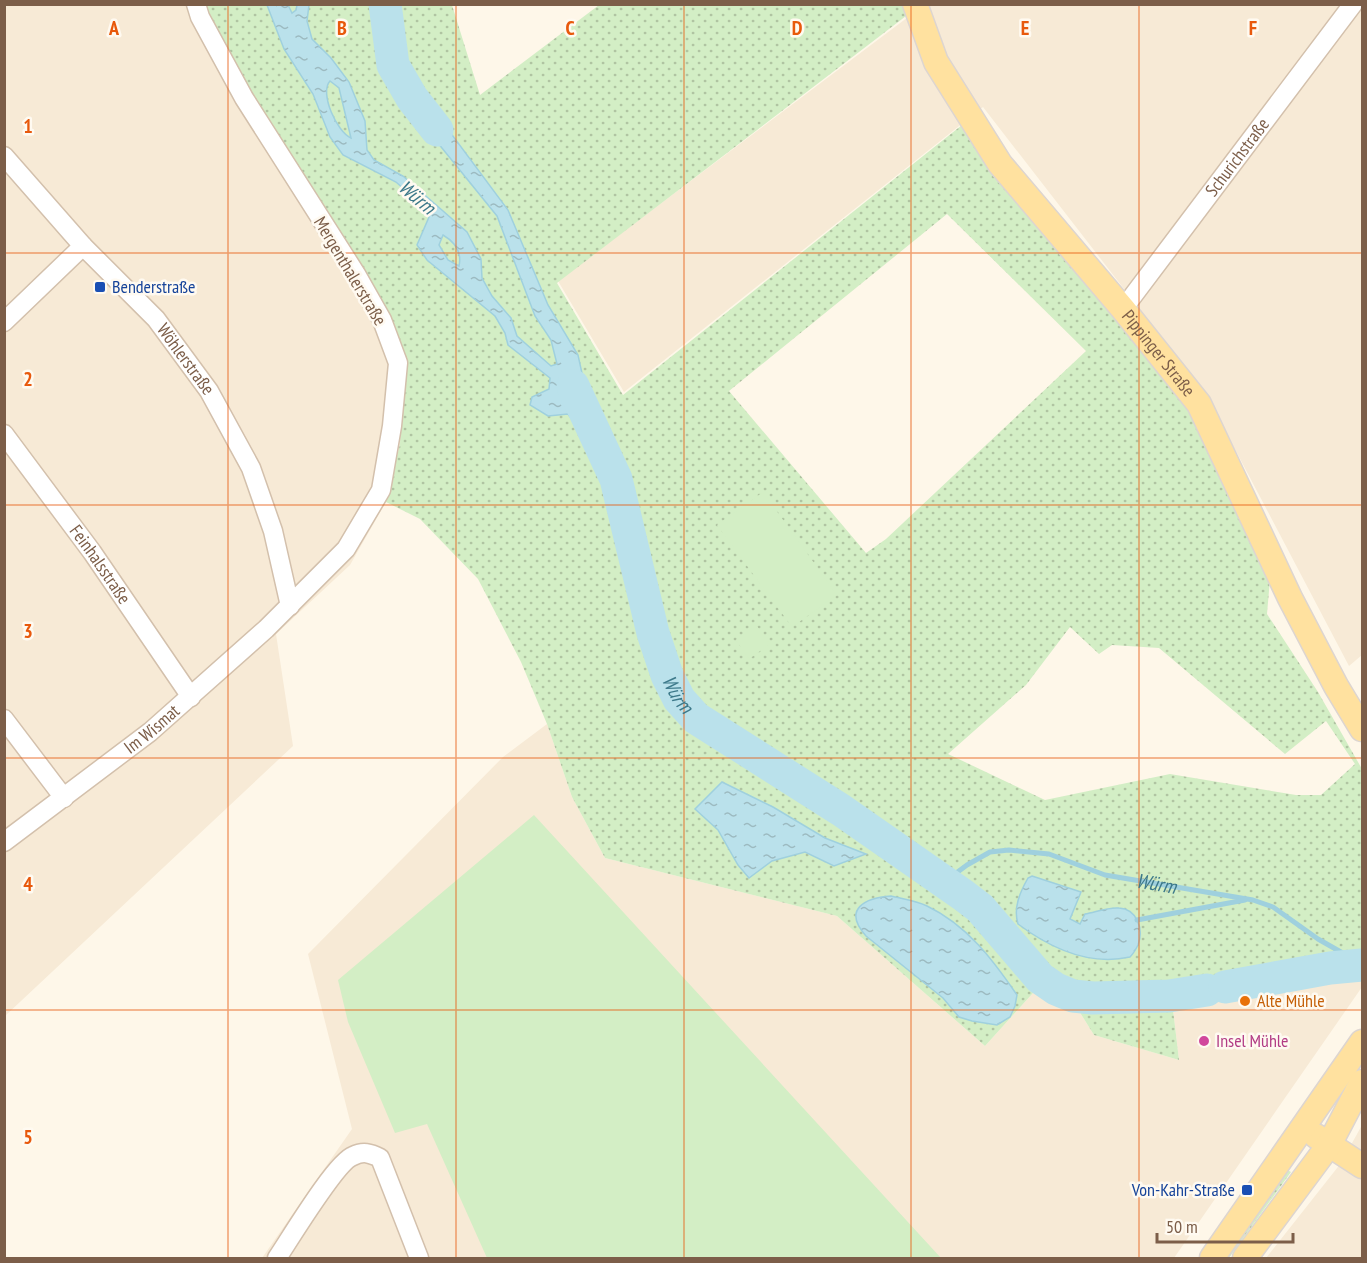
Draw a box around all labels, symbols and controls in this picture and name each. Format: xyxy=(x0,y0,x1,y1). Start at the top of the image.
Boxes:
text: A xyxy=(108,15,120,41)
text: B xyxy=(337,15,347,41)
text: C xyxy=(565,15,575,41)
text: D xyxy=(792,15,803,41)
text: E xyxy=(1021,15,1029,41)
text: F xyxy=(1249,15,1257,41)
text: 1 xyxy=(23,113,33,139)
street label: Schurichstraße xyxy=(1200,113,1274,201)
water label: Würm xyxy=(393,174,441,220)
street label: Mergenthalerstraße xyxy=(309,212,392,329)
place label: Benderstraße xyxy=(112,275,195,298)
marker: Benderstraße xyxy=(93,280,107,294)
street label: Pippinger Straße xyxy=(1117,305,1200,401)
street label: Wöhlerstraße xyxy=(152,319,220,399)
text: 2 xyxy=(23,366,33,392)
street label: Feinhalsstraße xyxy=(65,520,136,608)
text: 3 xyxy=(23,618,33,644)
water label: Würm xyxy=(656,671,699,720)
street label: Im Wismat xyxy=(119,699,184,759)
water label: Würm xyxy=(1134,867,1179,900)
text: 4 xyxy=(23,871,33,897)
place label: Alte Mühle xyxy=(1257,989,1325,1012)
marker: Alte Mühle xyxy=(1238,994,1252,1008)
place label: Insel Mühle xyxy=(1216,1029,1288,1052)
marker: Insel Mühle xyxy=(1197,1034,1211,1048)
text: 5 xyxy=(23,1124,33,1150)
place label: Von-Kahr-Straße xyxy=(1131,1178,1235,1201)
marker: Von-Kahr-Straße xyxy=(1240,1183,1254,1197)
scale bar xyxy=(1157,1206,1294,1244)
text: 50 m xyxy=(1166,1215,1198,1238)

